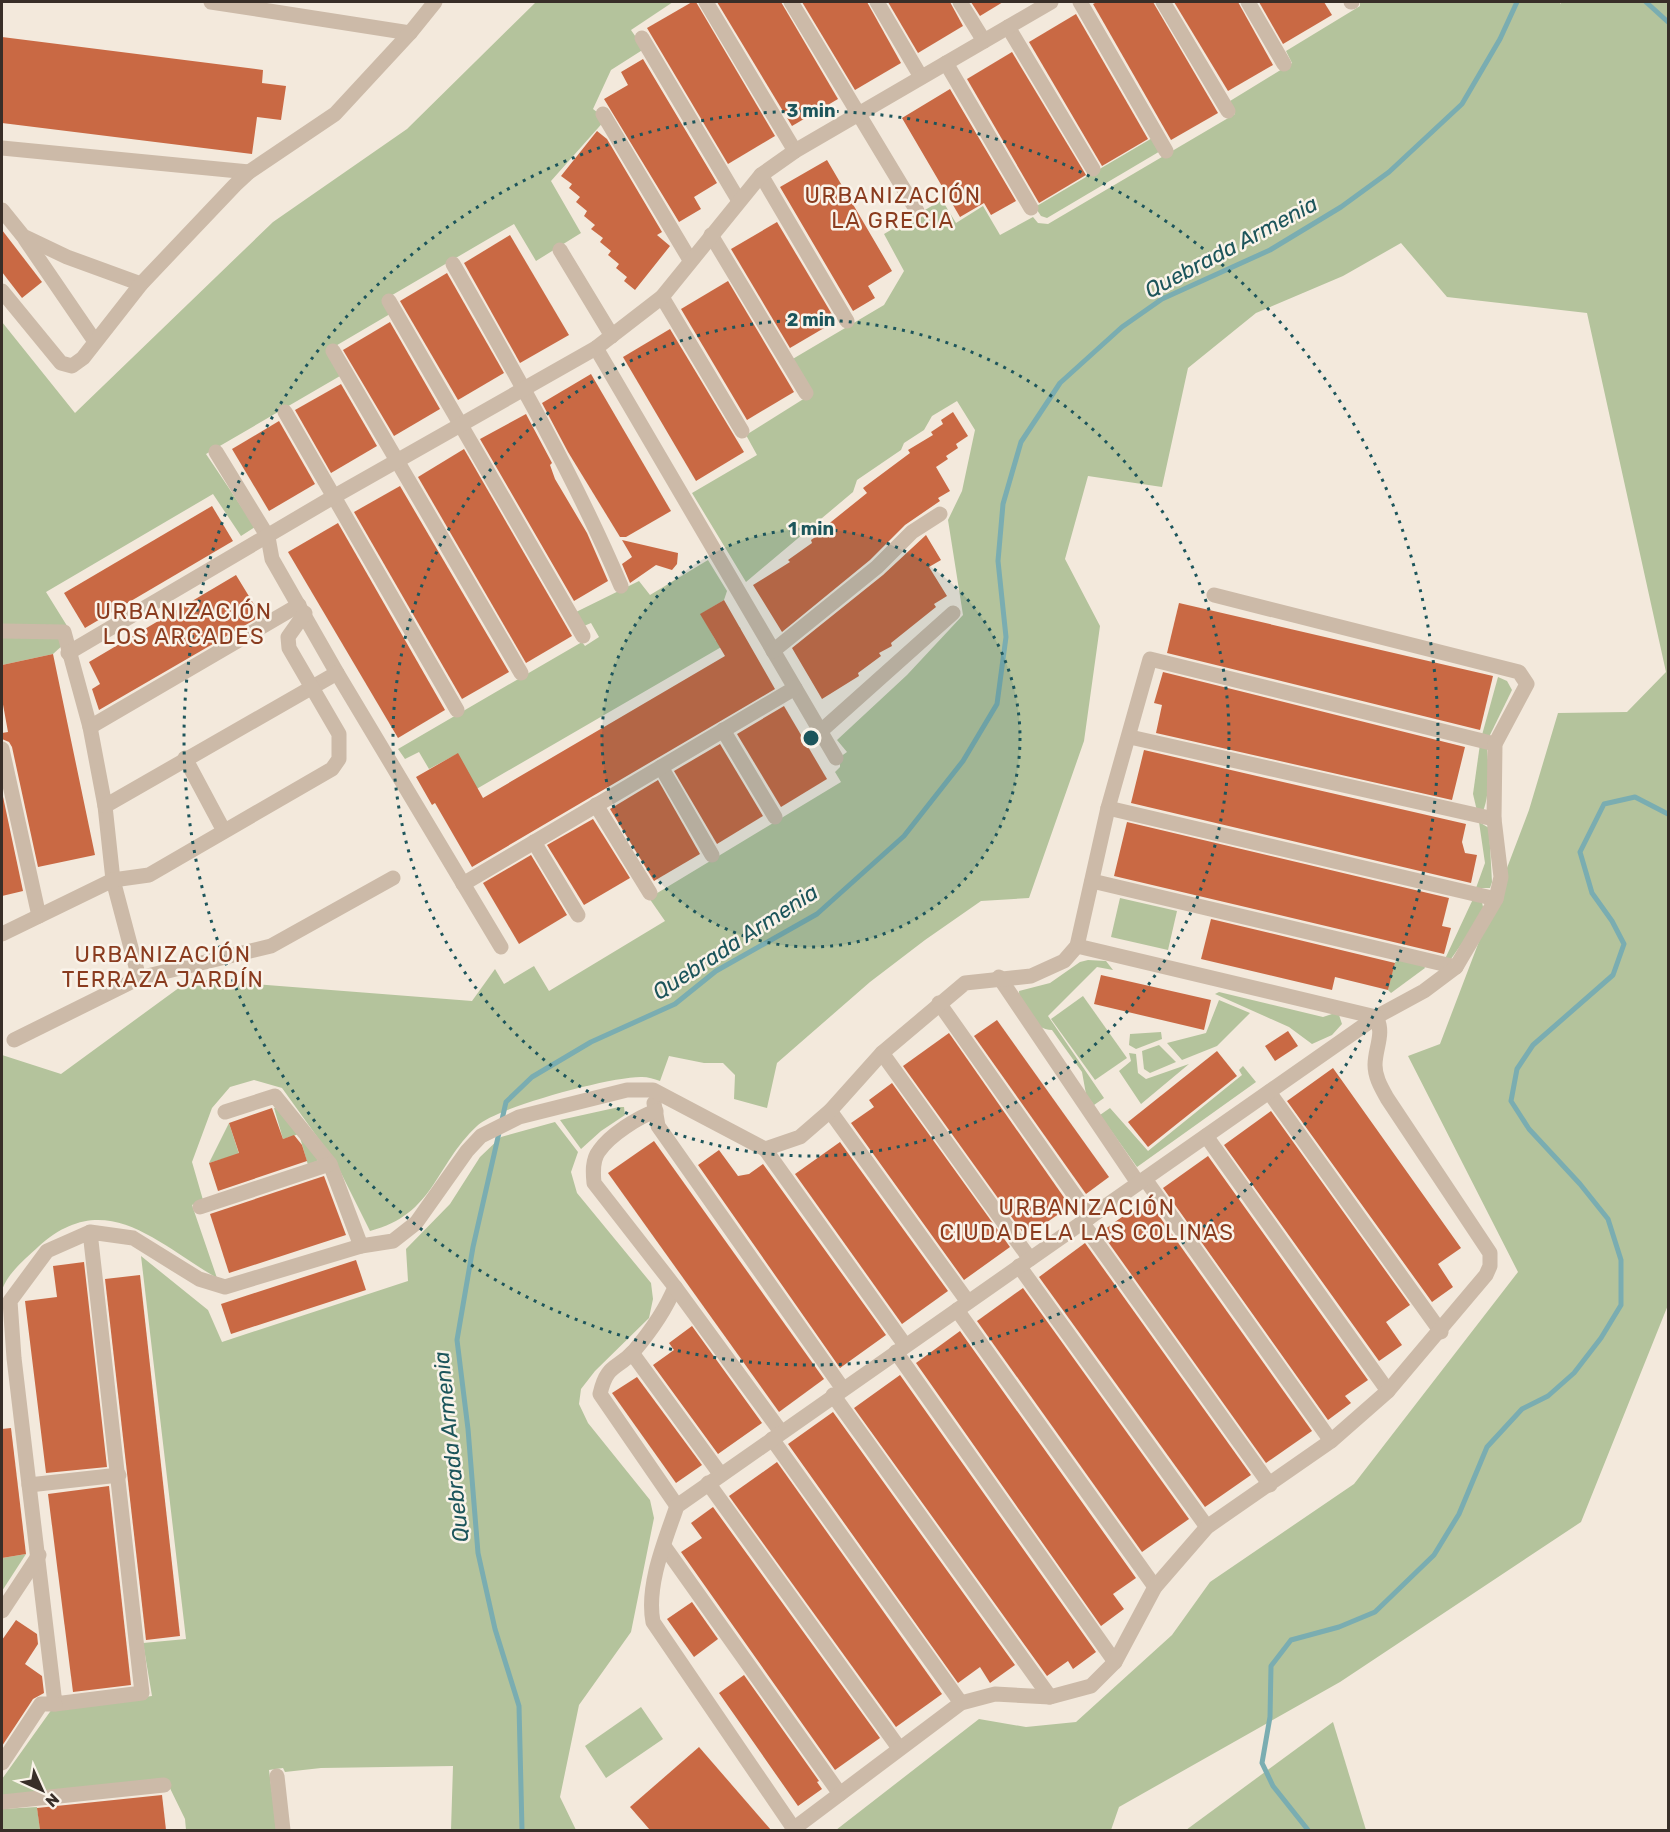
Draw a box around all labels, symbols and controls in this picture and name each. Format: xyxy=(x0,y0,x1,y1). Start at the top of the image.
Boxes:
text: 3 min xyxy=(787,100,835,122)
district label: URBANIZACIÓN LA GRECIA xyxy=(805,182,981,234)
water label: Quebrada Armenia xyxy=(1140,190,1322,304)
text: 2 min xyxy=(787,309,835,331)
text: 1 min xyxy=(788,518,834,540)
district label: URBANIZACIÓN LOS ARCADES xyxy=(96,598,272,650)
centre of rings xyxy=(801,728,821,748)
water label: Quebrada Armenia xyxy=(647,878,823,1006)
district label: URBANIZACIÓN TERRAZA JARDÍN xyxy=(62,941,264,993)
district label: URBANIZACIÓN CIUDADELA LAS COLINAS xyxy=(939,1194,1235,1246)
water label: Quebrada Armenia xyxy=(428,1350,474,1544)
north arrow xyxy=(12,1760,72,1820)
text: N xyxy=(41,1789,63,1811)

